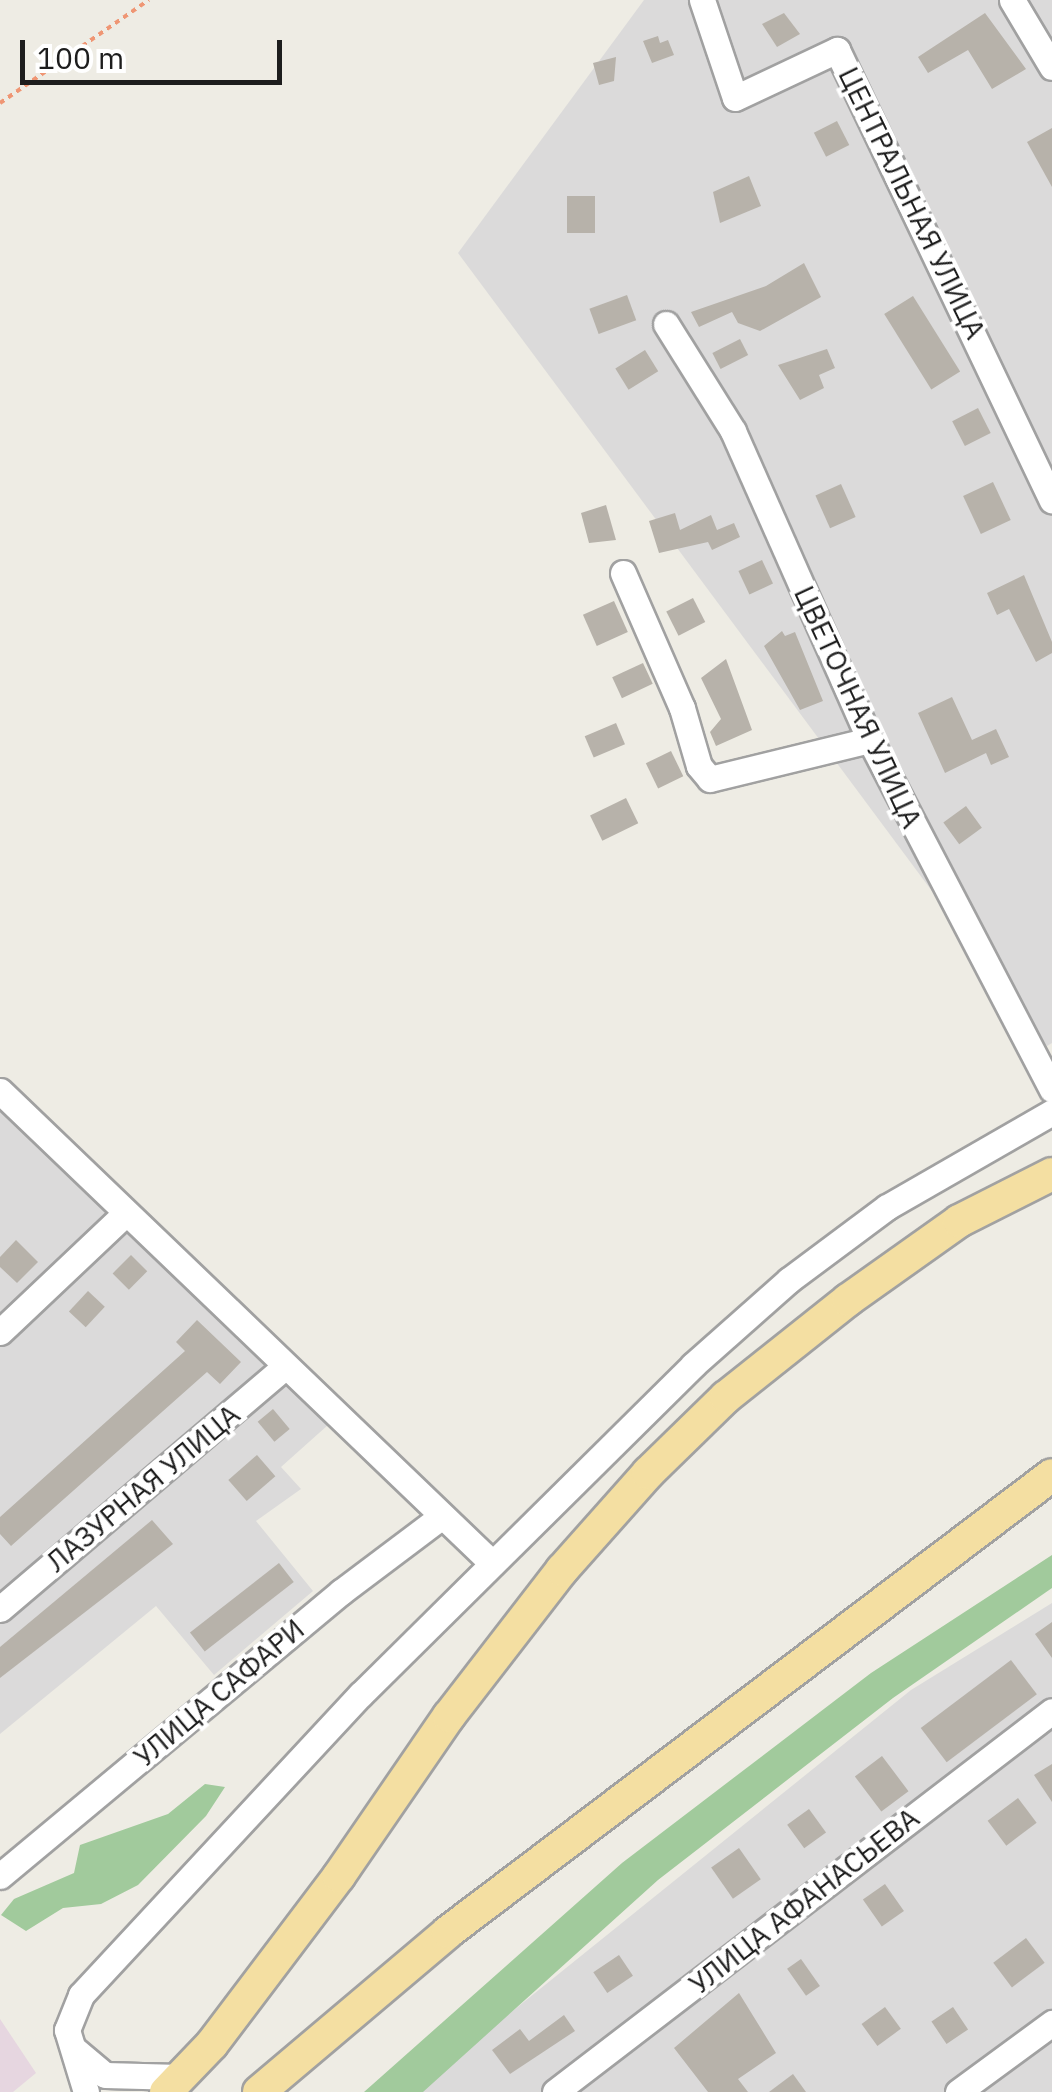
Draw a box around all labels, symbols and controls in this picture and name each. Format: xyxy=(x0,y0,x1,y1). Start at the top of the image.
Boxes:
scale bar xyxy=(25,20,288,82)
text: 100 m xyxy=(37,38,124,77)
street label: ЦЕНТРАЛЬНАЯ УЛИЦА xyxy=(832,62,992,344)
street label: ЦВЕТОЧНАЯ УЛИЦА xyxy=(787,581,929,833)
street label: ЛАЗУРНАЯ УЛИЦА xyxy=(40,1397,246,1579)
street label: УЛИЦА САФАРИ xyxy=(127,1612,311,1774)
street label: УЛИЦА АФАНАСЬЕВА xyxy=(682,1801,926,2001)

